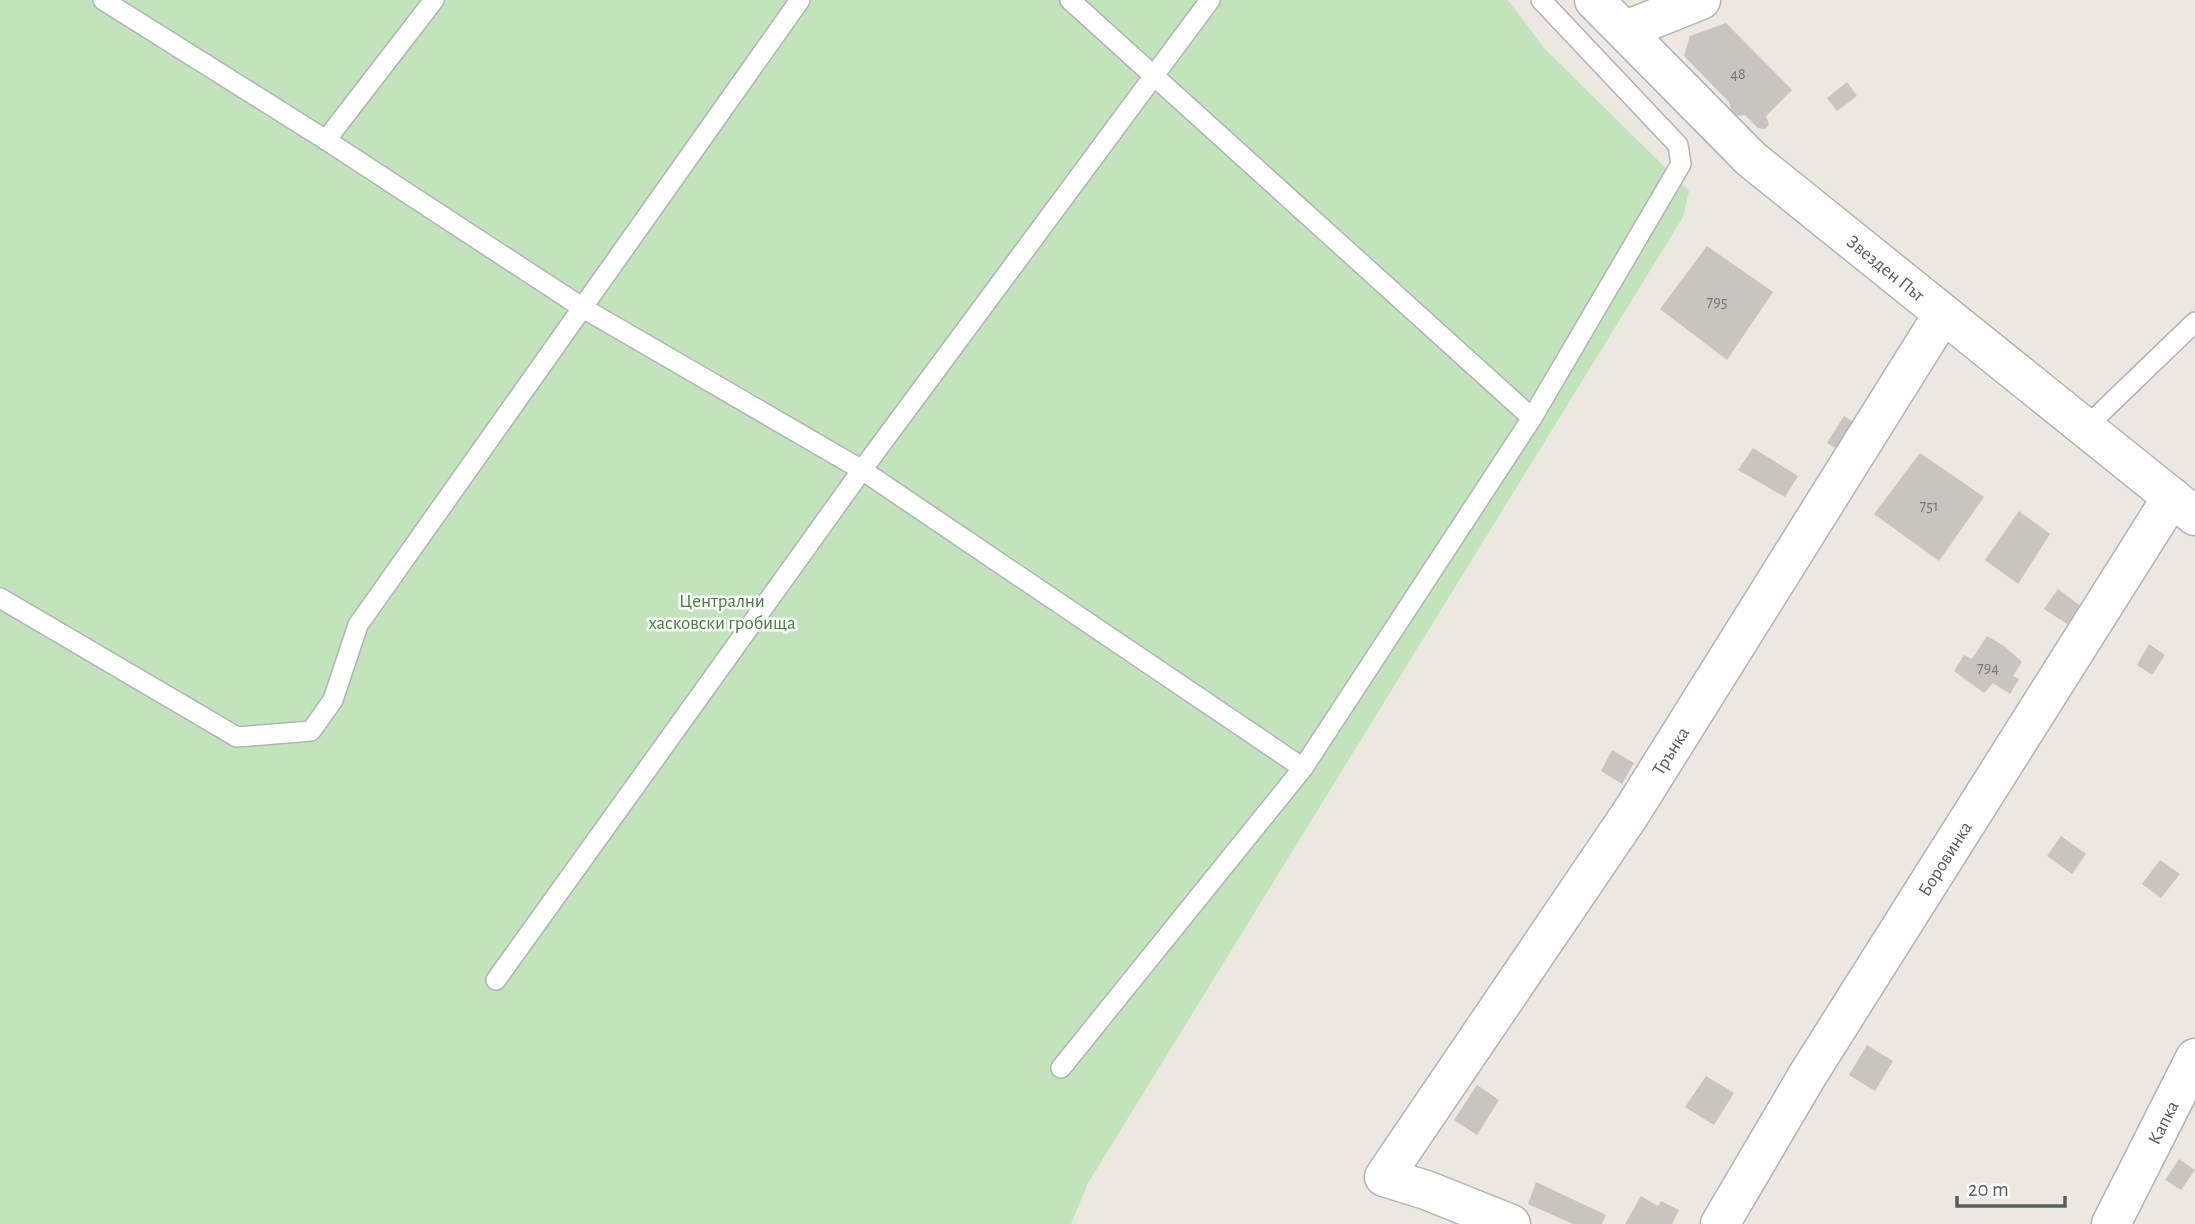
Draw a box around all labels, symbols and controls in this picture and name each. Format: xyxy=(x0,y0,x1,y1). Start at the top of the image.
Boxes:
house number: 48 xyxy=(1730,66,1746,82)
street label: Звезден Път xyxy=(1843,232,1928,306)
house number: 795 xyxy=(1707,294,1727,310)
house number: 751 xyxy=(1920,498,1938,514)
park label: Централни хасковски гробища xyxy=(648,592,796,633)
house number: 794 xyxy=(1977,660,1999,676)
street label: Трънка xyxy=(1649,724,1694,779)
street label: Боровинка xyxy=(1915,818,1976,900)
street label: Капка xyxy=(2145,1098,2183,1148)
scale bar xyxy=(1957,1164,2066,1208)
text: 20 m xyxy=(1968,1179,2009,1200)

